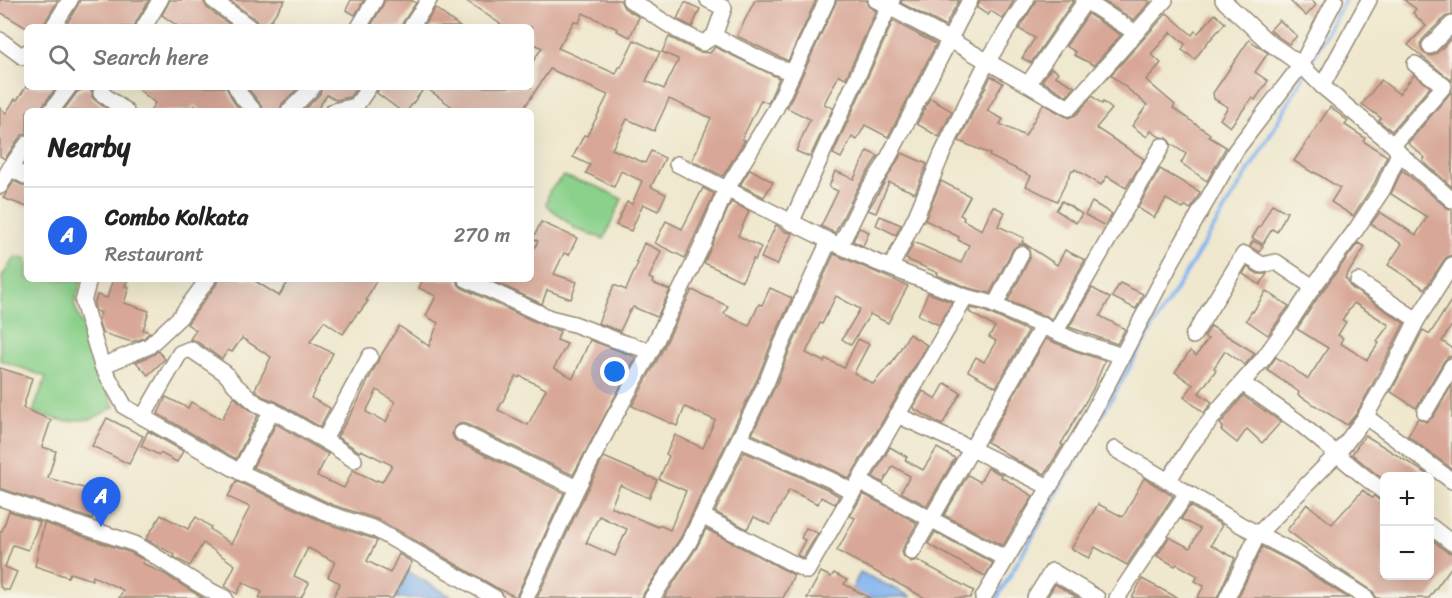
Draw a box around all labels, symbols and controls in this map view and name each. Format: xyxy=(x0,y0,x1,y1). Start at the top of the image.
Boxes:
search box xyxy=(24,24,534,90)
text: Search here xyxy=(93,38,209,77)
icon: search xyxy=(45,41,78,74)
text: Nearby xyxy=(48,124,130,170)
text: Combo Kolkata xyxy=(105,198,248,237)
text: A xyxy=(61,218,74,253)
text: 270 m xyxy=(454,218,510,253)
text: Restaurant xyxy=(105,237,204,272)
your location xyxy=(600,357,629,386)
map controls xyxy=(1380,472,1434,580)
button: + xyxy=(1380,472,1434,526)
pin: A xyxy=(82,478,120,527)
button: − xyxy=(1380,526,1434,580)

